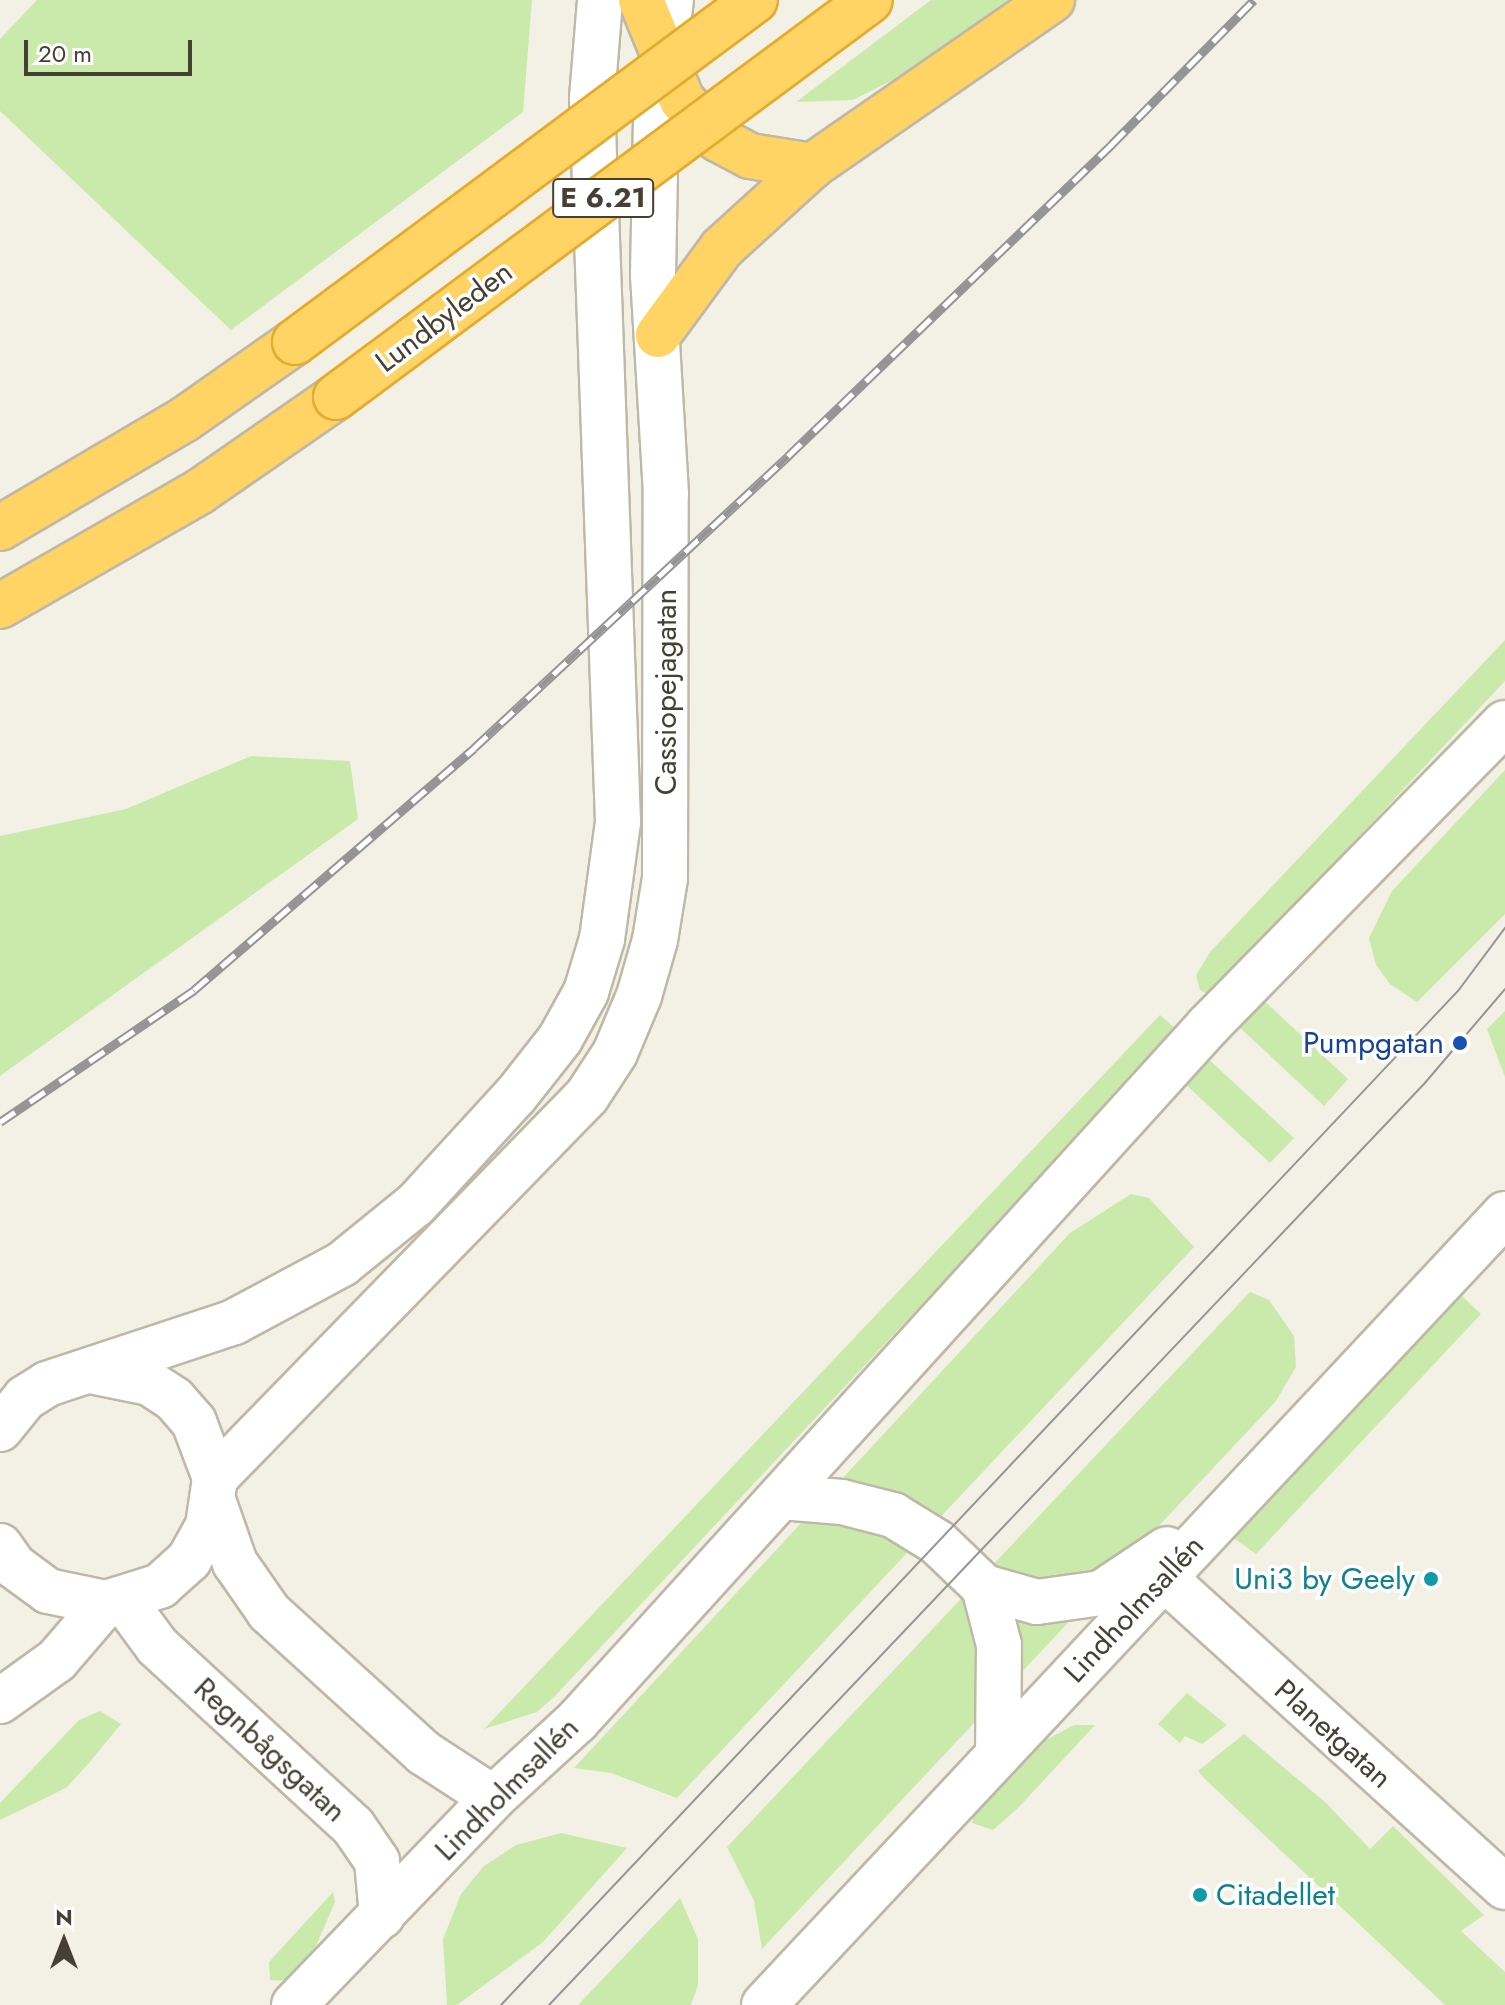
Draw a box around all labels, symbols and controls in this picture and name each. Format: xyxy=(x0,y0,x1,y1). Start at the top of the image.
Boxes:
scale bar xyxy=(28,24,196,74)
text: 20 m xyxy=(38,36,92,71)
road number: E 6.21 xyxy=(551,174,655,222)
street label: Lundbyleden xyxy=(368,254,520,380)
street label: Cassiopejagatan xyxy=(648,589,684,795)
place label: Pumpgatan xyxy=(1303,1025,1444,1061)
marker: Pumpgatan xyxy=(1451,1034,1469,1052)
street label: Lindholmsallén xyxy=(1057,1528,1211,1690)
place label: Uni3 by Geely xyxy=(1234,1561,1415,1597)
marker: Uni3 by Geely xyxy=(1422,1570,1440,1588)
street label: Regnbågsgatan xyxy=(186,1670,354,1830)
street label: Planetgatan xyxy=(1267,1672,1399,1796)
street label: Lindholmsallén xyxy=(428,1710,586,1868)
place label: Citadellet xyxy=(1216,1877,1335,1913)
marker: Citadellet xyxy=(1191,1886,1209,1904)
north arrow xyxy=(24,1901,104,1981)
text: N xyxy=(55,1901,73,1933)

